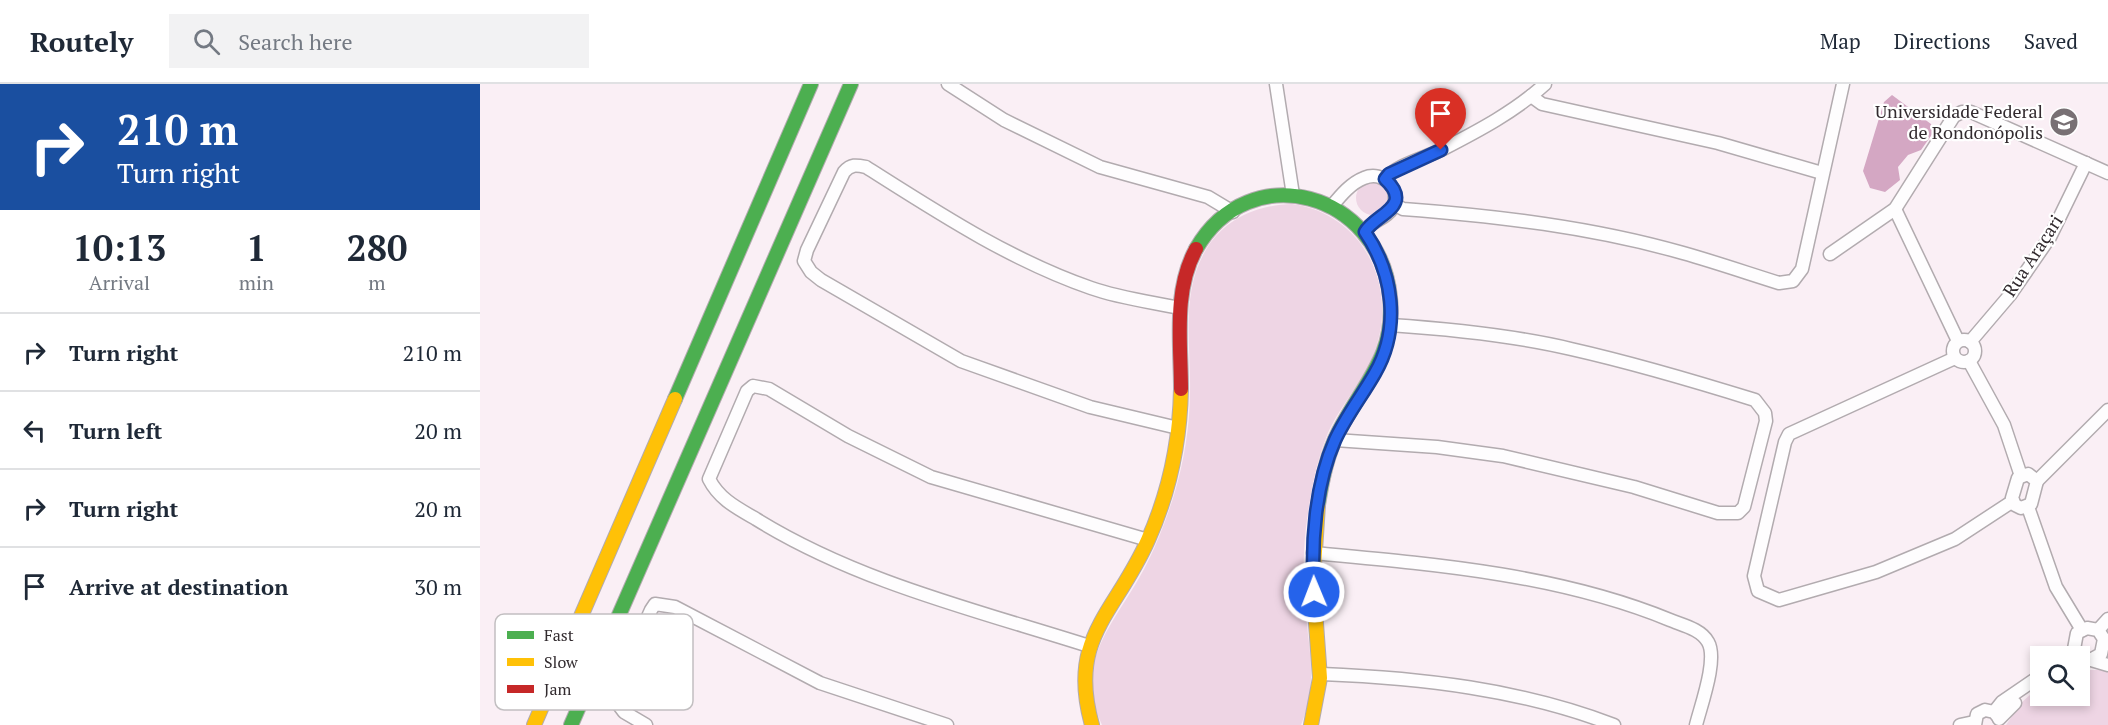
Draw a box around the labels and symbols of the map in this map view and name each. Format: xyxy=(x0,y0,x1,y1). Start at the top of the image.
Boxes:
pin xyxy=(1415,88,1466,150)
place label: Universidade Federal de Rondonópolis xyxy=(1875,99,2043,144)
school or university icon: Universidade Federal de Rondonópolis xyxy=(2048,106,2080,138)
street label: Rua Araçari xyxy=(1997,210,2068,301)
position arrow xyxy=(1282,560,1346,624)
legend xyxy=(495,614,693,710)
text: Fast xyxy=(544,624,574,646)
text: Slow xyxy=(544,651,578,673)
text: Jam xyxy=(544,678,572,700)

